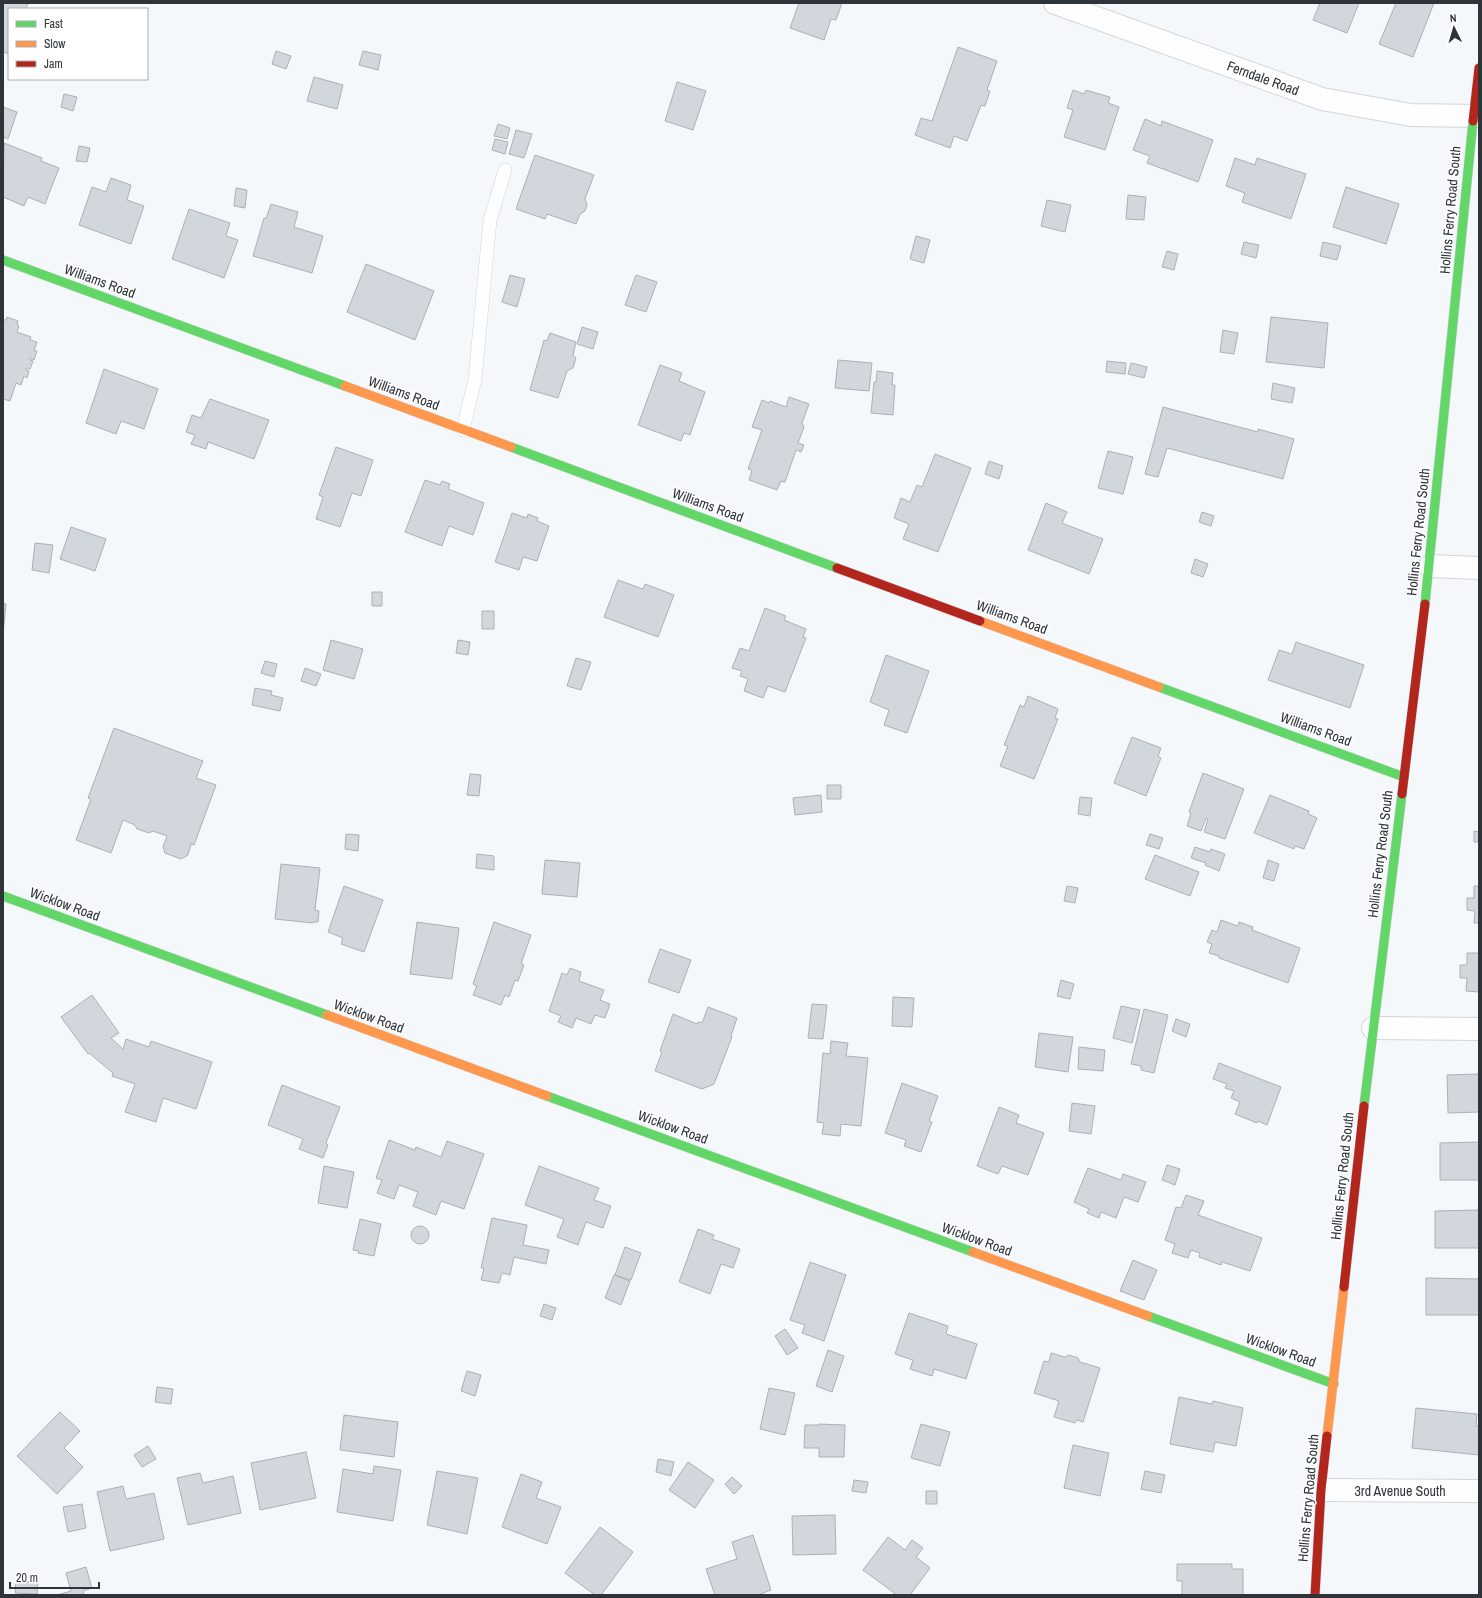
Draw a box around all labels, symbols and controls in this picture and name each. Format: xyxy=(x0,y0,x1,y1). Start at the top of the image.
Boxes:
legend xyxy=(8,8,148,80)
north arrow xyxy=(1434,8,1474,48)
text: N xyxy=(1449,11,1457,25)
text: Fast xyxy=(44,16,63,32)
text: Slow xyxy=(44,36,66,52)
text: Jam xyxy=(44,56,63,72)
street label: Ferndale Road xyxy=(1224,57,1302,99)
street label: Hollins Ferry Road South xyxy=(1435,145,1465,275)
street label: Williams Road xyxy=(62,260,138,302)
street label: Williams Road xyxy=(366,372,442,414)
street label: Hollins Ferry Road South xyxy=(1402,467,1434,597)
street label: Williams Road xyxy=(670,484,746,526)
street label: Williams Road xyxy=(974,596,1050,638)
street label: Williams Road xyxy=(1278,708,1354,750)
street label: Hollins Ferry Road South xyxy=(1363,789,1397,919)
street label: Wicklow Road xyxy=(27,883,103,925)
street label: Wicklow Road xyxy=(331,995,407,1037)
street label: Wicklow Road xyxy=(635,1106,711,1148)
street label: Hollins Ferry Road South xyxy=(1326,1111,1358,1241)
street label: Wicklow Road xyxy=(939,1218,1015,1260)
street label: Wicklow Road xyxy=(1243,1329,1319,1371)
street label: Hollins Ferry Road South xyxy=(1293,1433,1323,1563)
street label: 3rd Avenue South xyxy=(1354,1482,1446,1500)
scale bar xyxy=(10,1564,99,1590)
text: 20 m xyxy=(16,1570,38,1586)

